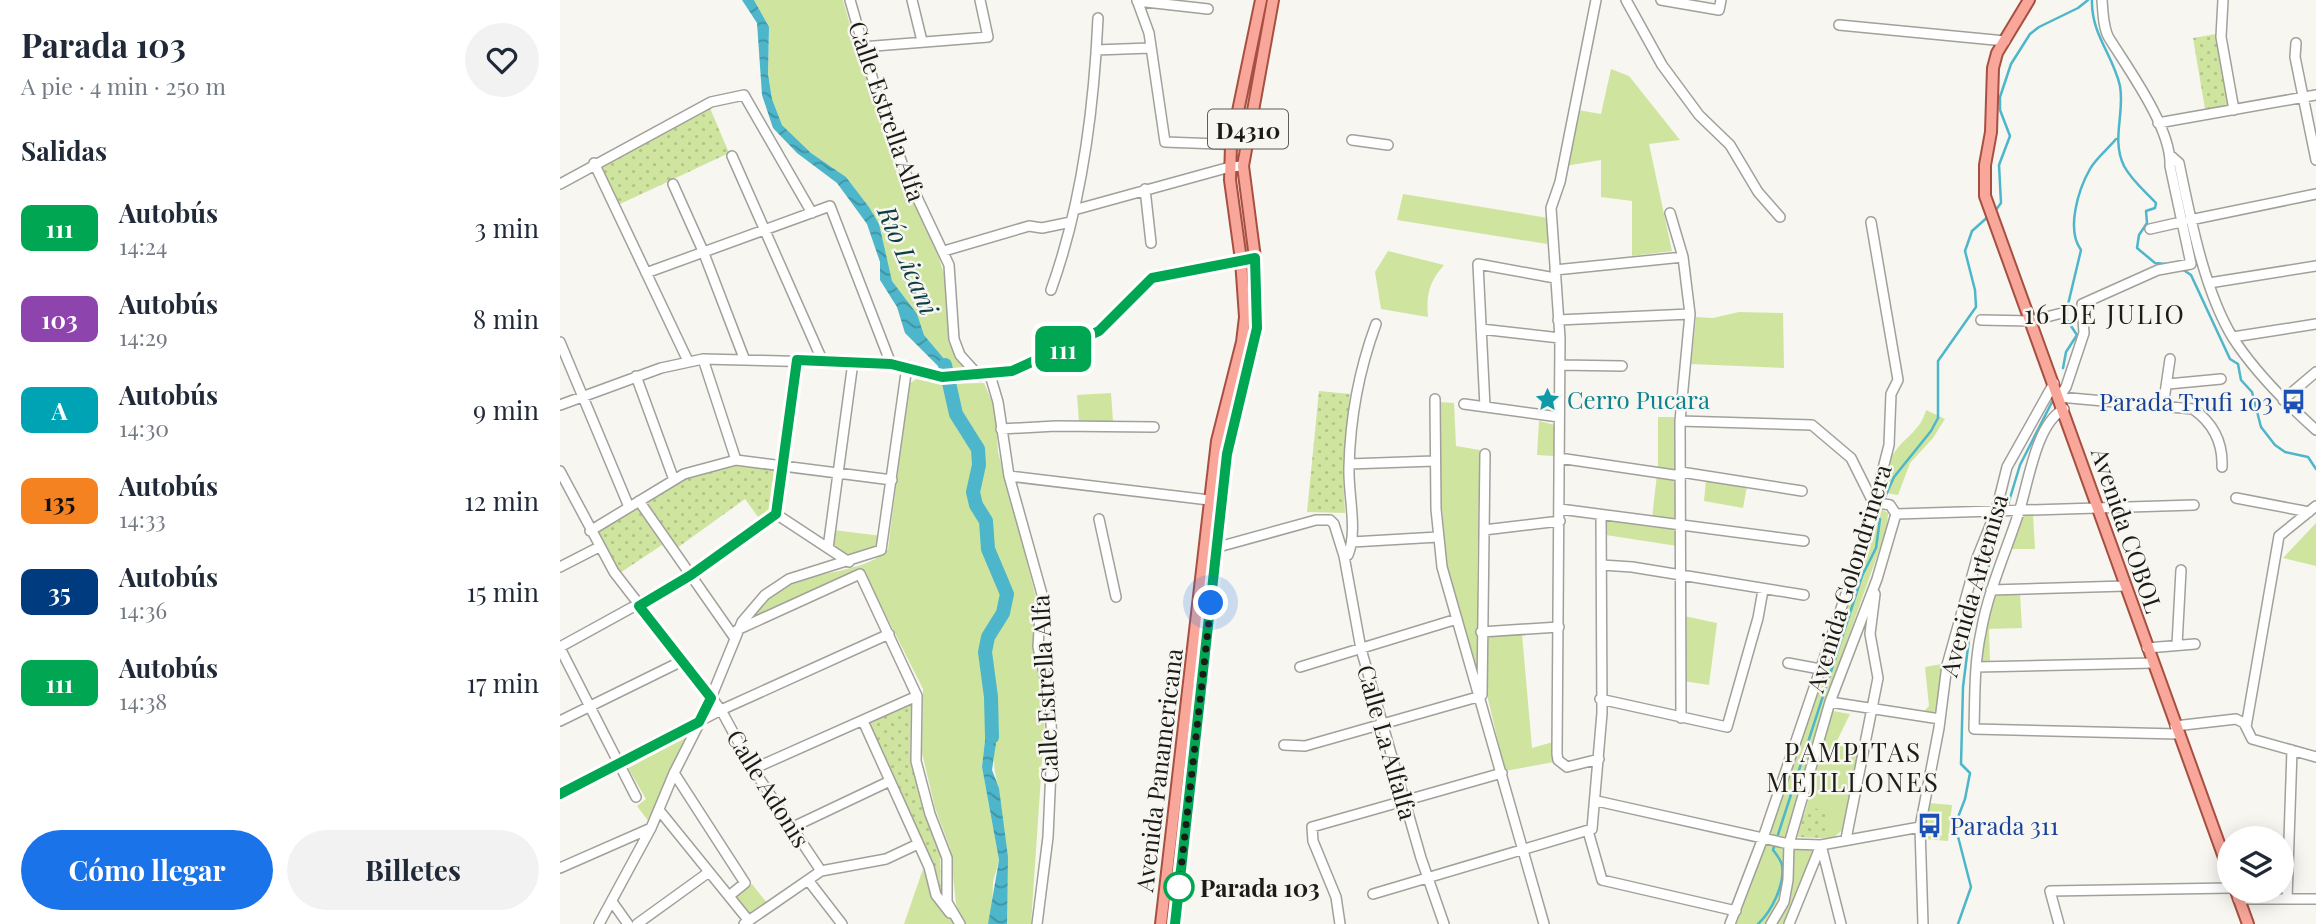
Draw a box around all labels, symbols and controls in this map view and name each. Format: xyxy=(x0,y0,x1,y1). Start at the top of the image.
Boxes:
street label: Calle Estrella Alfa xyxy=(842,17,934,205)
text: Parada 103 xyxy=(21,22,186,66)
button: heart xyxy=(465,23,539,97)
text: A pie · 4 min · 250 m xyxy=(21,70,226,101)
road number: D4310 xyxy=(1208,110,1288,148)
text: Salidas xyxy=(21,133,107,168)
text: Autobús xyxy=(119,195,218,230)
water label: Río Licani xyxy=(870,199,948,321)
text: 3 min xyxy=(475,210,539,245)
text: 111 xyxy=(46,212,73,244)
text: 14:24 xyxy=(119,230,167,261)
text: Autobús xyxy=(119,286,218,321)
district label: 16 DE JULIO xyxy=(2024,296,2186,331)
text: 8 min xyxy=(473,301,539,336)
text: 103 xyxy=(41,303,78,335)
text: 14:29 xyxy=(119,321,168,352)
line badge: 111 xyxy=(1023,326,1103,372)
text: 111 xyxy=(1049,333,1077,365)
text: Autobús xyxy=(119,377,218,412)
place label: Cerro Pucara xyxy=(1567,383,1710,415)
place icon: Cerro Pucara xyxy=(1533,385,1561,413)
place label: Parada Trufi 103 xyxy=(2099,385,2273,417)
bus stop icon: Parada Trufi 103 xyxy=(2279,387,2307,415)
text: 9 min xyxy=(473,392,539,427)
text: A xyxy=(51,394,68,426)
text: 14:30 xyxy=(119,412,169,443)
street label: Avenida COBOL xyxy=(2084,442,2171,617)
street label: Avenida Golondrinera xyxy=(1798,460,1898,697)
text: Autobús xyxy=(119,468,218,503)
text: 12 min xyxy=(464,483,539,518)
text: 135 xyxy=(44,485,75,517)
street label: Avenida Artemisa xyxy=(1931,490,2014,681)
text: 14:33 xyxy=(119,503,166,534)
text: Autobús xyxy=(119,559,218,594)
text: 15 min xyxy=(467,574,539,609)
text: 35 xyxy=(48,576,71,608)
your location xyxy=(1193,585,1228,620)
text: 14:36 xyxy=(119,594,167,625)
street label: Calle Estrella Alfa xyxy=(1023,594,1065,784)
street label: Avenida Panamericana xyxy=(1127,646,1189,894)
text: Autobús xyxy=(119,650,218,685)
street label: Calle La Alfalfa xyxy=(1351,661,1425,823)
text: 17 min xyxy=(466,665,539,700)
text: 111 xyxy=(46,667,73,699)
text: 14:38 xyxy=(119,685,167,716)
street label: Calle Adonis xyxy=(720,723,818,853)
district label: PAMPITAS MEJILLONES xyxy=(1766,734,1940,799)
place label: Parada 311 xyxy=(1950,809,2059,841)
bus stop icon: Parada 311 xyxy=(1916,811,1944,839)
map controls xyxy=(2217,826,2294,903)
button: layers xyxy=(2217,826,2294,903)
button: Cómo llegar xyxy=(21,830,273,910)
button: Billetes xyxy=(287,830,539,910)
place label: Parada 103 xyxy=(1200,871,1320,903)
marker: Parada 103 xyxy=(1164,872,1194,902)

